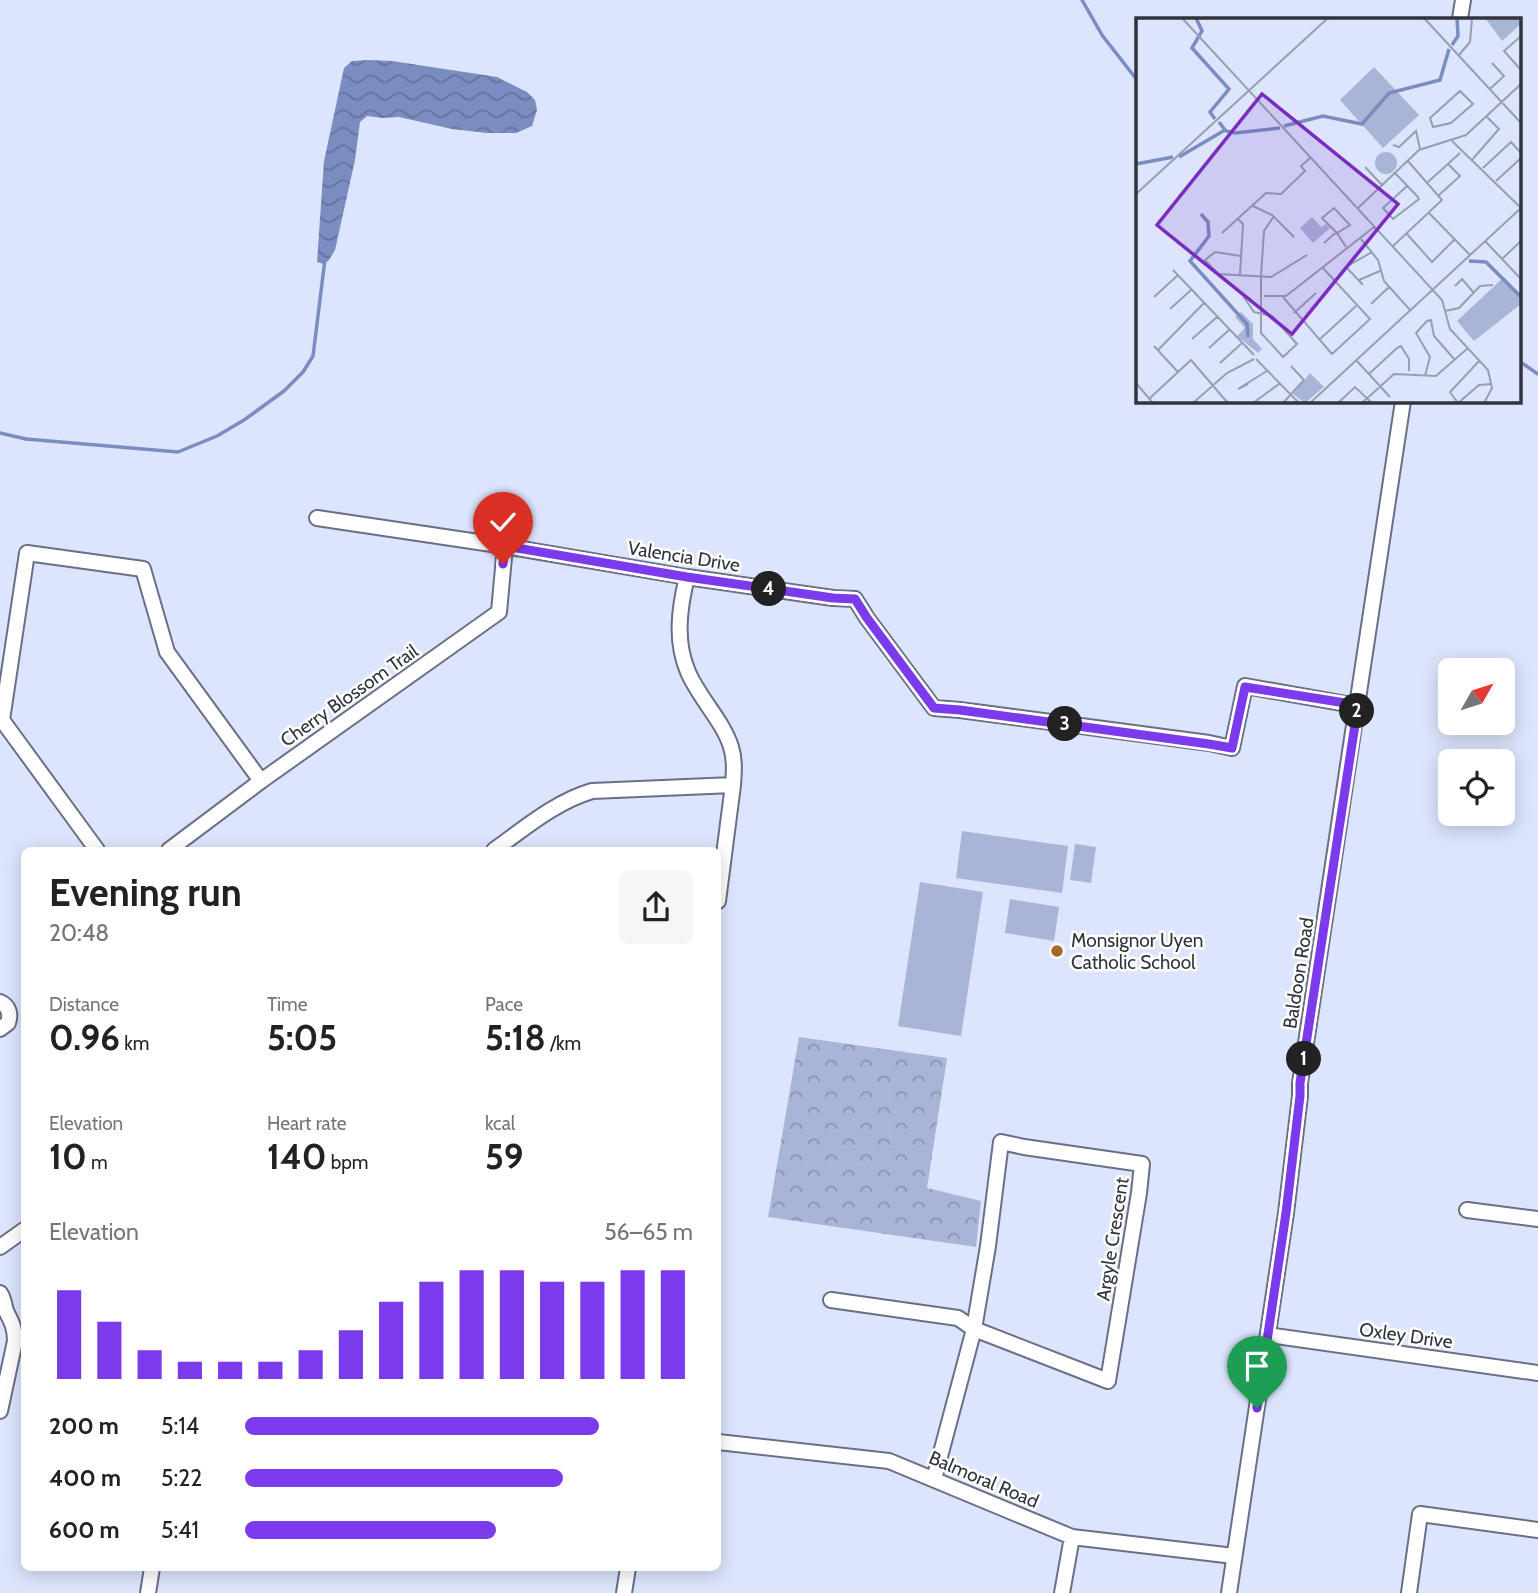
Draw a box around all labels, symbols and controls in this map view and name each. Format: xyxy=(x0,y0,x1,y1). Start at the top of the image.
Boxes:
inset map xyxy=(1136,18,1520,402)
pin xyxy=(473,492,533,564)
icon: check xyxy=(484,503,522,541)
street label: Valencia Drive xyxy=(626,536,742,577)
pin: 4 xyxy=(752,572,786,606)
text: 4 xyxy=(763,577,774,600)
street label: Cherry Blossom Trail xyxy=(276,639,423,752)
north arrow xyxy=(1438,658,1516,735)
map controls xyxy=(1438,658,1515,826)
pin: 2 xyxy=(1340,694,1374,728)
text: 2 xyxy=(1351,699,1362,722)
pin: 3 xyxy=(1048,706,1082,742)
text: 3 xyxy=(1059,712,1070,735)
button: locate xyxy=(1438,749,1515,826)
text: Evening run xyxy=(49,869,242,916)
button: share xyxy=(619,870,693,944)
street label: Baldoon Road xyxy=(1278,916,1319,1030)
text: 20:48 xyxy=(49,919,109,947)
place label: Monsignor Uyen Catholic School xyxy=(1071,929,1203,974)
marker: Monsignor Uyen Catholic School xyxy=(1049,943,1065,959)
text: Distance xyxy=(49,993,119,1016)
text: Time xyxy=(267,993,307,1016)
text: Pace xyxy=(485,993,523,1016)
text: 0.96 xyxy=(49,1016,120,1059)
text: 5:05 xyxy=(267,1016,337,1059)
text: 5:18 xyxy=(485,1016,546,1059)
text: km xyxy=(120,1032,149,1055)
text: /km xyxy=(546,1032,581,1055)
pin: 1 xyxy=(1286,1042,1322,1076)
text: 1 xyxy=(1300,1047,1307,1070)
text: Elevation xyxy=(49,1112,123,1135)
text: Heart rate xyxy=(267,1112,347,1135)
text: kcal xyxy=(485,1112,515,1135)
text: 10 xyxy=(49,1135,87,1178)
text: 140 xyxy=(267,1135,326,1178)
text: 59 xyxy=(485,1135,523,1178)
text: m xyxy=(87,1151,108,1174)
text: bpm xyxy=(326,1151,368,1174)
street label: Argyle Crescent xyxy=(1091,1175,1134,1303)
text: Elevation xyxy=(49,1218,139,1246)
text: 56–65 m xyxy=(604,1218,693,1246)
street label: Oxley Drive xyxy=(1358,1318,1454,1353)
pin xyxy=(1227,1336,1287,1408)
icon: arrive xyxy=(1238,1347,1276,1385)
text: 200 m xyxy=(49,1412,119,1440)
text: 5:14 xyxy=(161,1412,199,1440)
street label: Balmoral Road xyxy=(925,1446,1042,1513)
text: 400 m xyxy=(49,1464,121,1492)
text: 5:22 xyxy=(161,1464,202,1492)
text: 600 m xyxy=(49,1516,120,1544)
text: 5:41 xyxy=(161,1516,199,1544)

